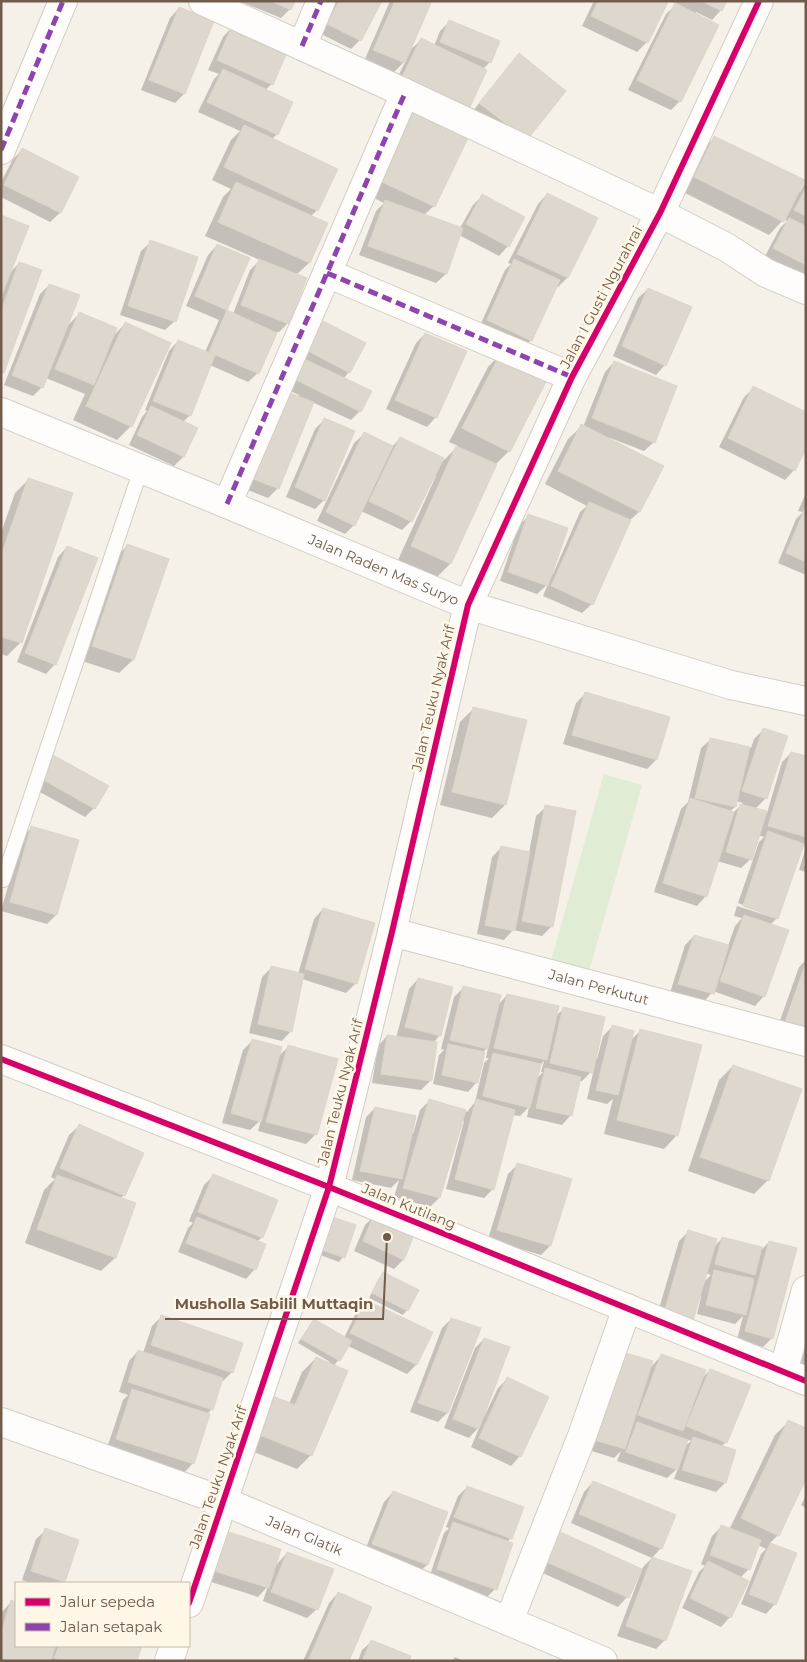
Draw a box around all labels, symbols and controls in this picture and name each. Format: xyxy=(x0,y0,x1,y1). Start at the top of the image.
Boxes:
street label: Jalan I Gusti Ngurahrai xyxy=(555,223,646,372)
street label: Jalan Raden Mas Suryo xyxy=(305,530,462,609)
street label: Jalan Teuku Nyak Arif xyxy=(407,622,459,774)
street label: Jalan Perkutut xyxy=(546,965,651,1009)
street label: Jalan Teuku Nyak Arif xyxy=(313,1016,367,1168)
street label: Jalan Kutilang xyxy=(358,1179,459,1233)
callout: Musholla Sabilil Muttaqin xyxy=(165,1289,383,1319)
text: Musholla Sabilil Muttaqin xyxy=(175,1294,373,1313)
street label: Jalan Teuku Nyak Arif xyxy=(185,1402,251,1552)
street label: Jalan Glatik xyxy=(263,1511,346,1560)
legend xyxy=(15,1582,190,1647)
text: Jalur sepeda xyxy=(59,1592,155,1611)
text: Jalan setapak xyxy=(59,1617,162,1636)

